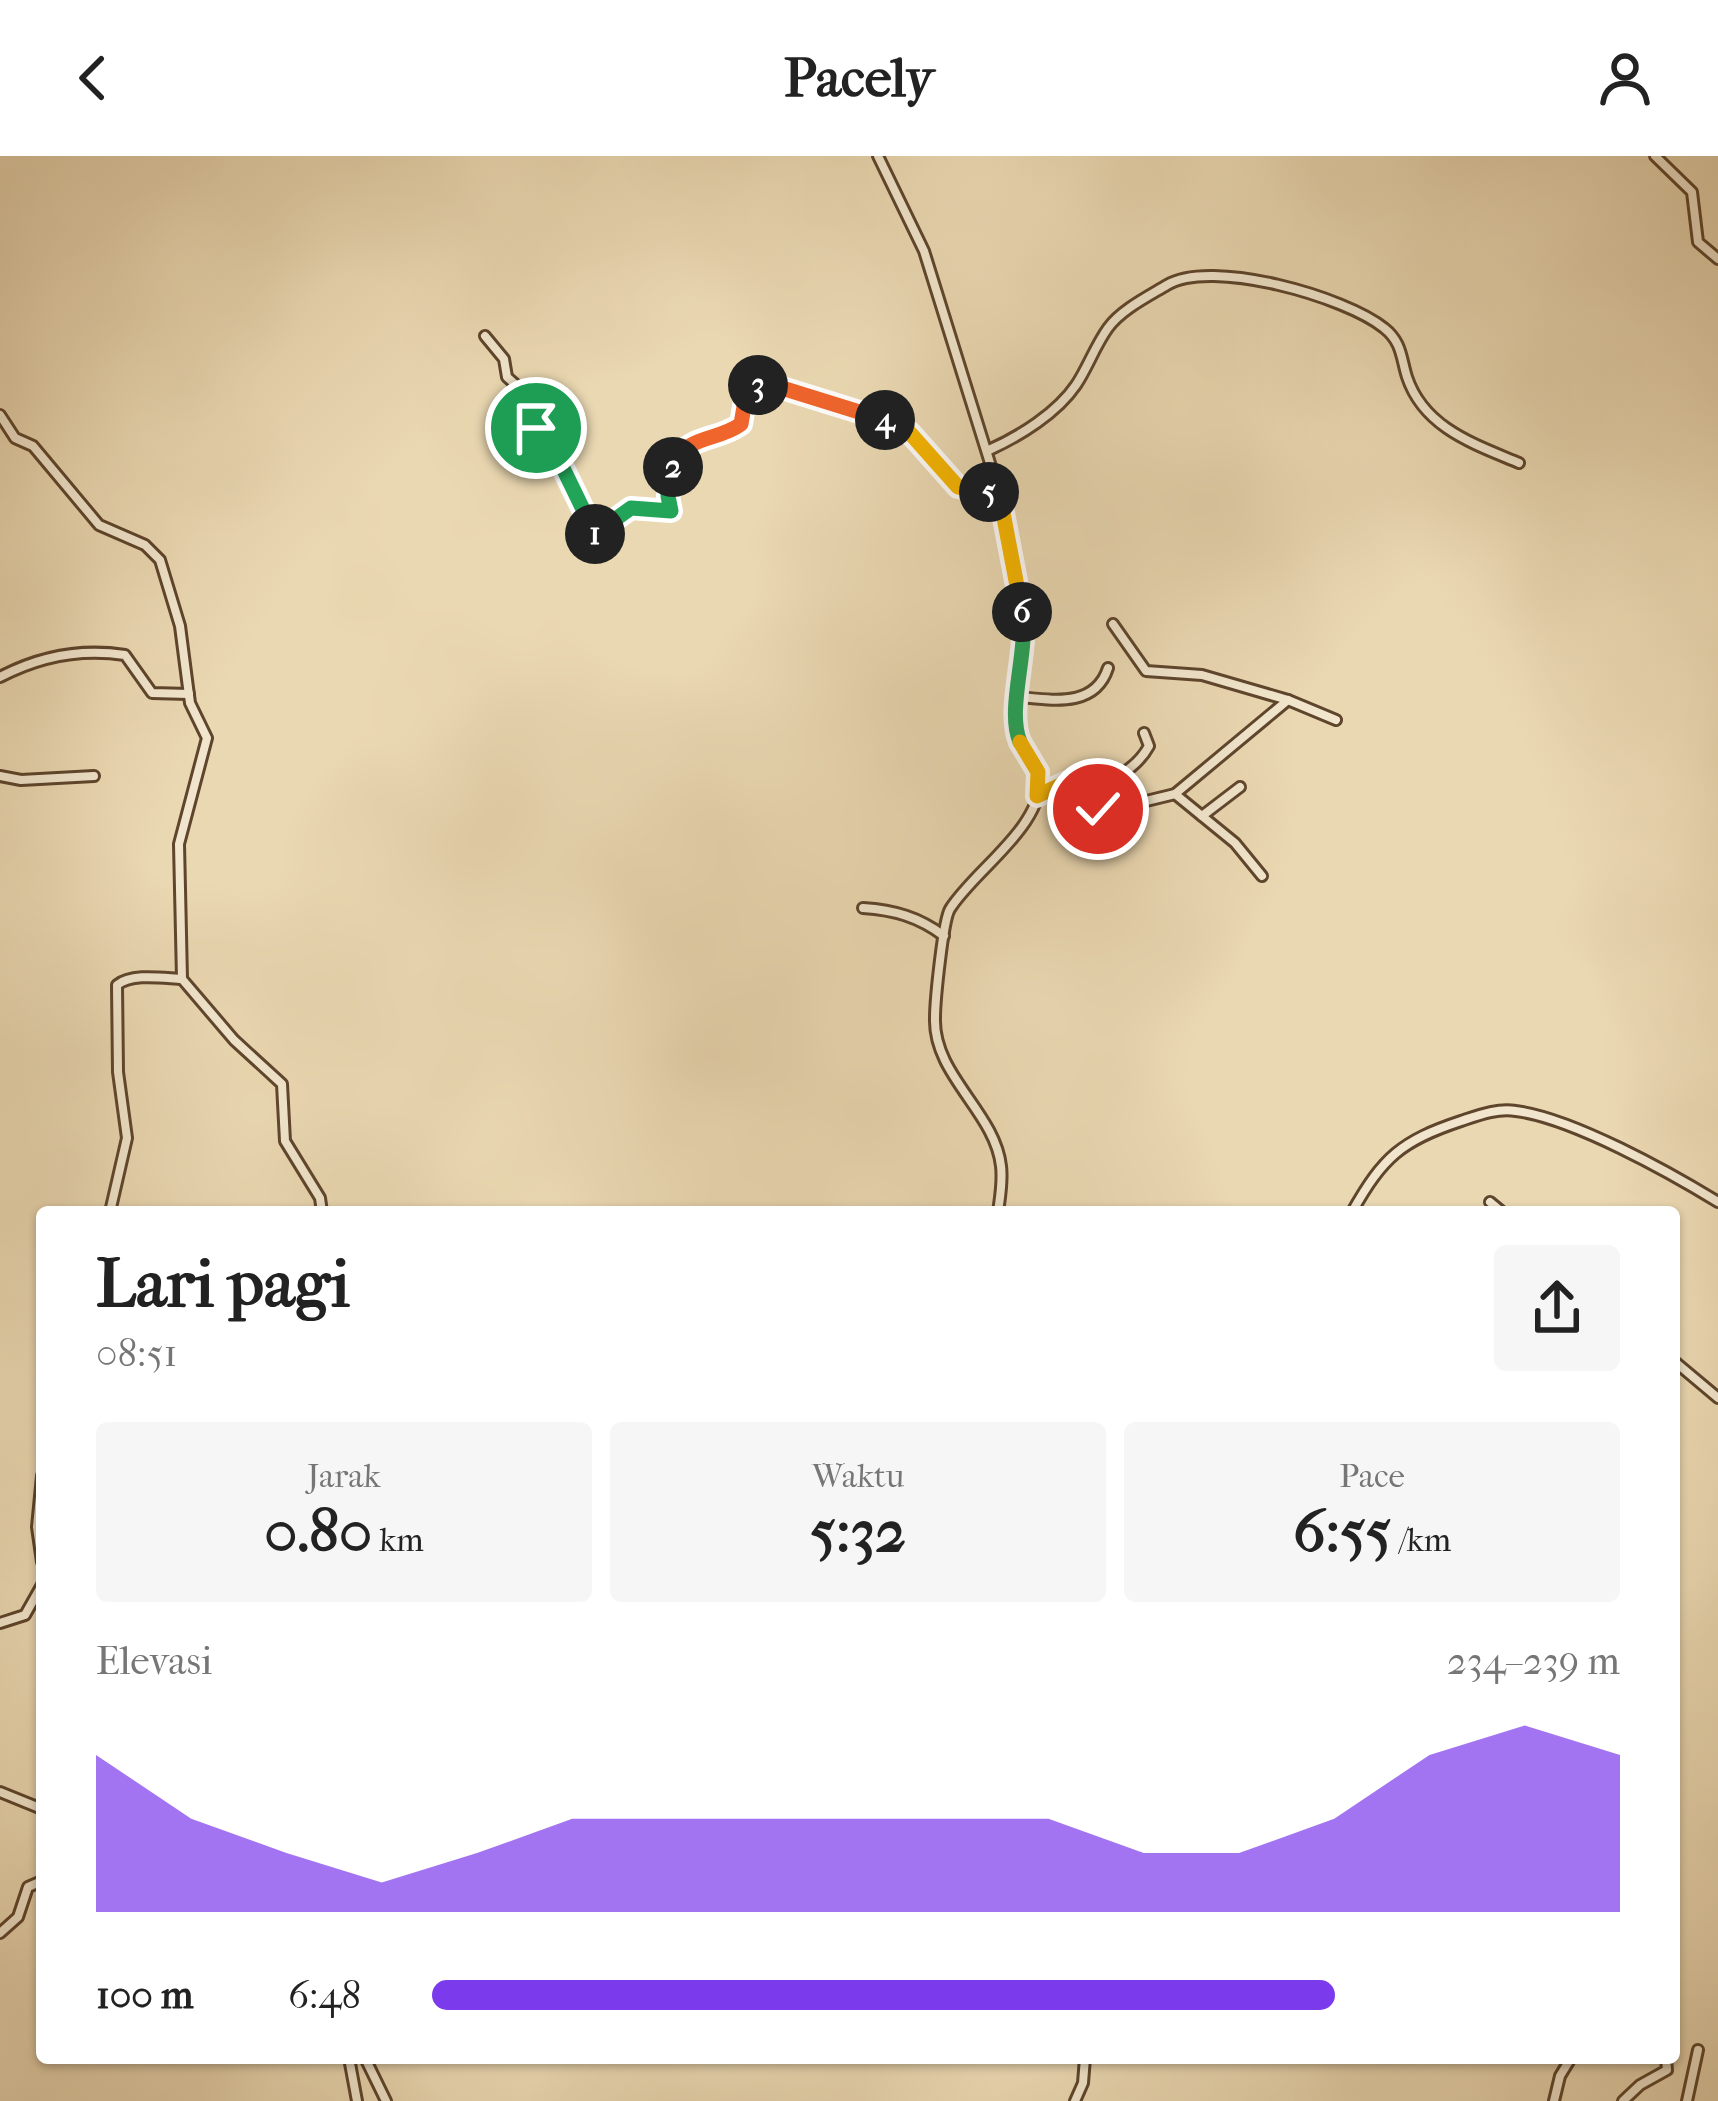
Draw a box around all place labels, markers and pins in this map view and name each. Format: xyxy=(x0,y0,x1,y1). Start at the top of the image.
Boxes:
pin: 3 xyxy=(728,355,788,415)
pin xyxy=(485,377,587,479)
pin: 4 xyxy=(855,390,915,450)
pin: 2 xyxy=(643,437,703,497)
pin: 5 xyxy=(959,462,1019,522)
pin: 1 xyxy=(565,504,625,564)
pin: 6 xyxy=(992,582,1052,642)
pin xyxy=(1047,758,1149,860)

